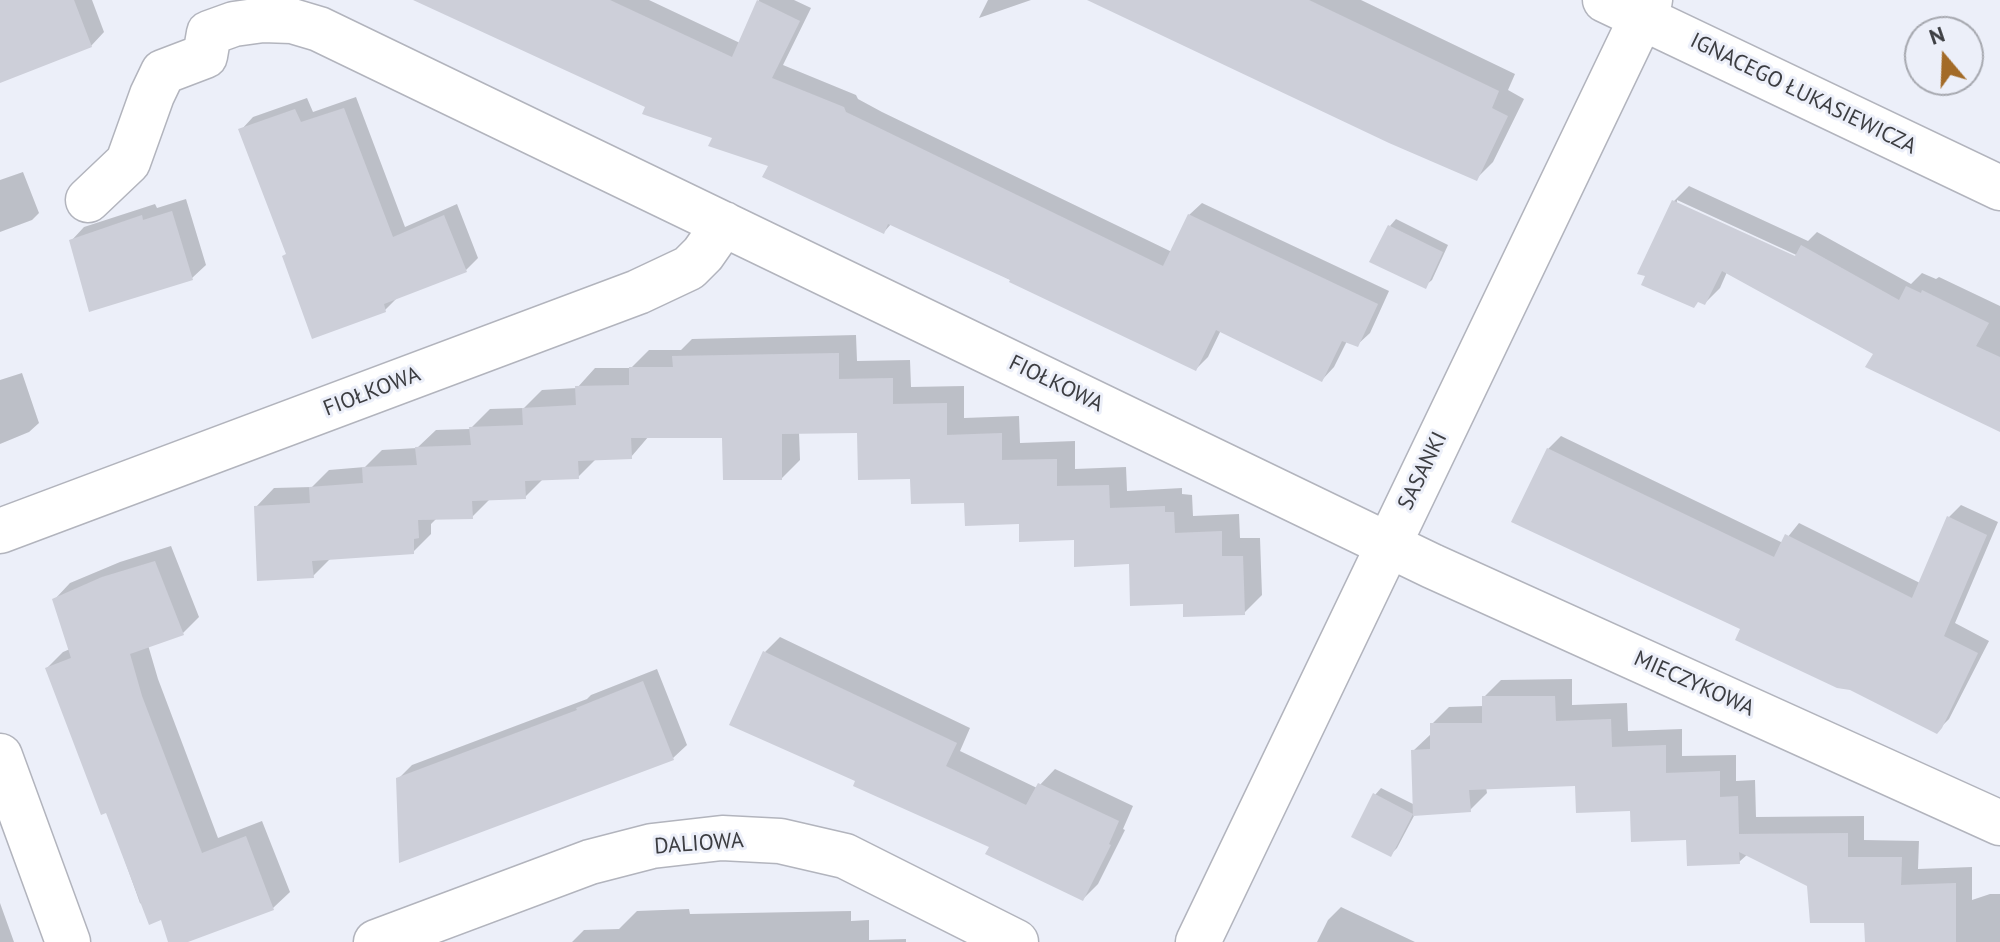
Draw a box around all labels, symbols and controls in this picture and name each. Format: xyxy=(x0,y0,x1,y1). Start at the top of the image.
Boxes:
north arrow xyxy=(1904,16,1984,96)
text: N xyxy=(1925,20,1948,51)
street label: IGNACEGO ŁUKASIEWICZA xyxy=(1686,28,1920,160)
street label: FIOŁKOWA xyxy=(1005,350,1107,418)
street label: FIOŁKOWA xyxy=(320,361,424,423)
street label: SASANKI xyxy=(1393,428,1453,514)
street label: MIECZYKOWA xyxy=(1630,646,1758,722)
street label: DALIOWA xyxy=(653,828,745,860)

